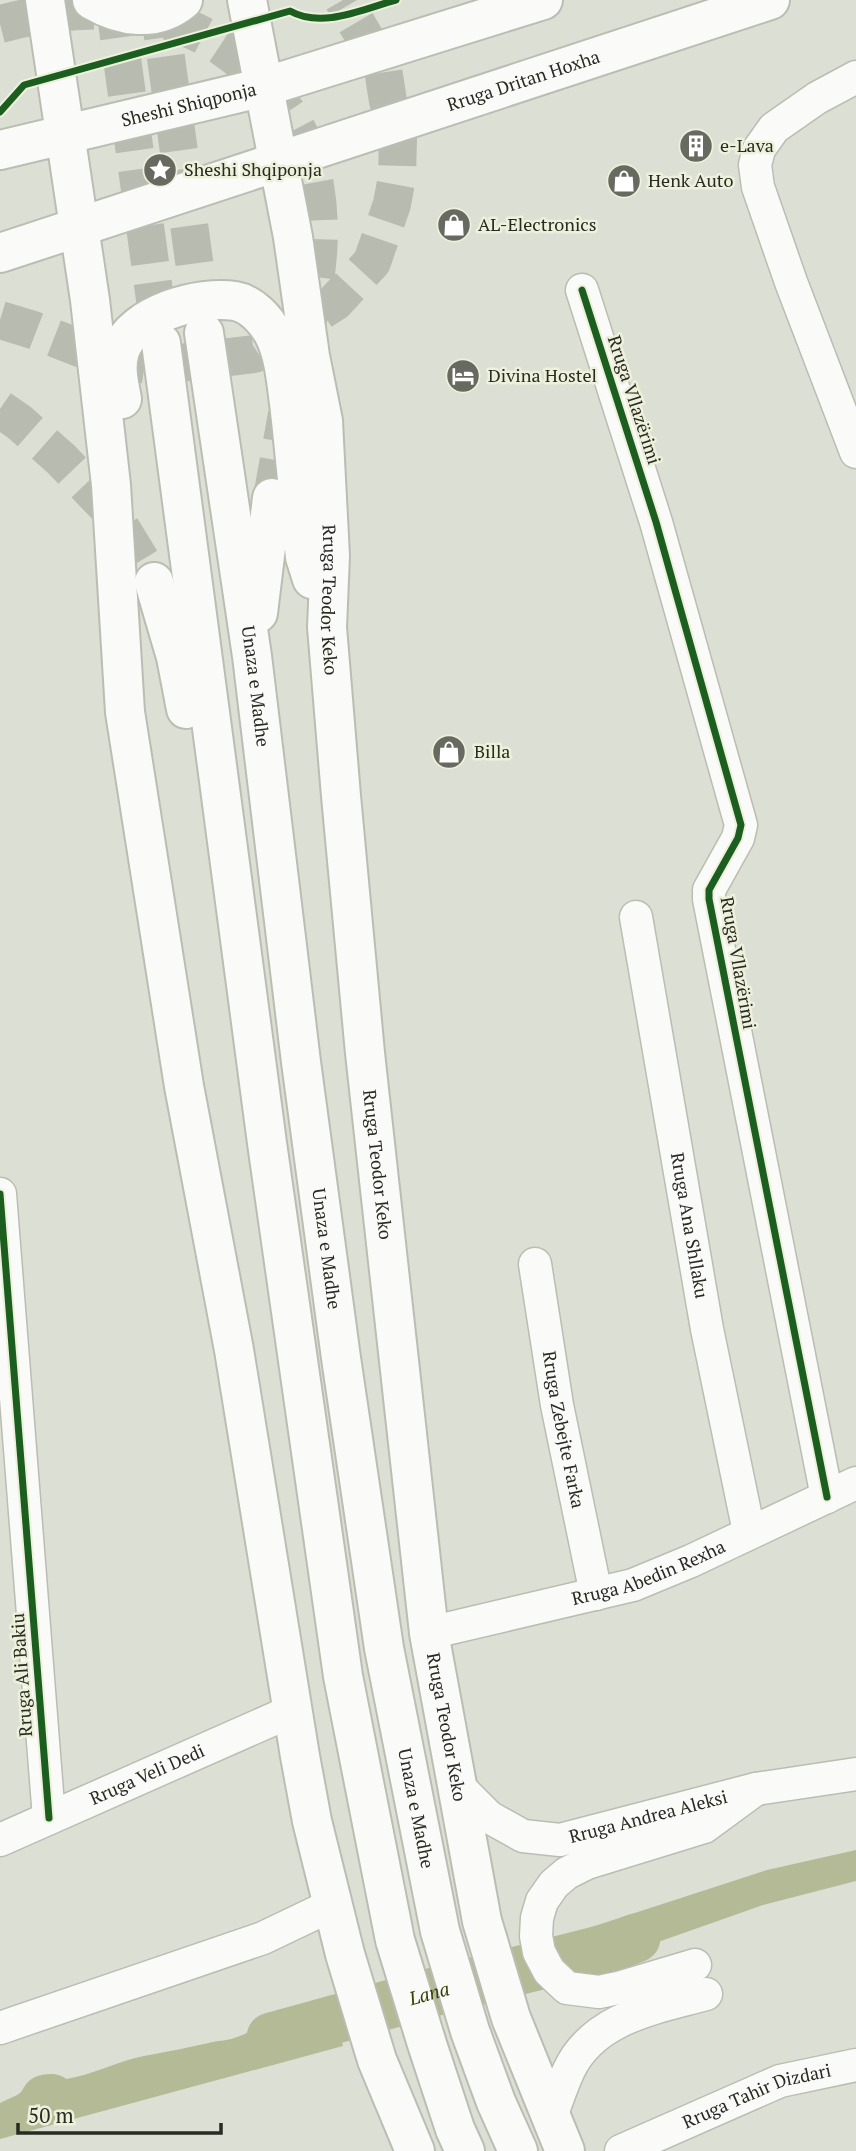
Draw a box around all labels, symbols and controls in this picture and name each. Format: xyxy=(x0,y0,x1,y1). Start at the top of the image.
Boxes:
street label: Rruga Dritan Hoxha xyxy=(444,44,603,116)
street label: Sheshi Shiqponja xyxy=(118,76,258,132)
building icon: e-Lava xyxy=(677,127,715,165)
place label: e-Lava xyxy=(720,133,774,157)
place icon: Sheshi Shqiponja xyxy=(141,151,179,189)
place label: Sheshi Shqiponja xyxy=(184,157,322,181)
shop icon: Henk Auto xyxy=(605,162,643,200)
place label: Henk Auto xyxy=(648,168,733,192)
shop icon: AL-Electronics xyxy=(435,206,473,244)
place label: AL-Electronics xyxy=(478,212,597,236)
street label: Rruga Vllazërimi xyxy=(603,332,667,467)
hotel icon: Divina Hostel xyxy=(444,357,482,395)
place label: Divina Hostel xyxy=(488,363,597,387)
street label: Rruga Teodor Keko xyxy=(316,524,344,676)
street label: Unaza e Madhe xyxy=(237,624,276,748)
shop icon: Billa xyxy=(430,733,468,771)
place label: Billa xyxy=(474,739,510,763)
street label: Rruga Vllazërimi xyxy=(716,895,762,1031)
street label: Rruga Teodor Keko xyxy=(358,1088,398,1241)
street label: Rruga Ana Shllaku xyxy=(666,1151,715,1300)
street label: Unaza e Madhe xyxy=(307,1187,347,1311)
street label: Rruga Zebejte Farka xyxy=(538,1349,591,1510)
street label: Rruga Abedin Rexha xyxy=(569,1534,729,1610)
street label: Rruga Ali Bakiu xyxy=(5,1612,37,1738)
street label: Rruga Teodor Keko xyxy=(422,1651,473,1803)
street label: Rruga Veli Dedi xyxy=(86,1738,208,1810)
street label: Unaza e Madhe xyxy=(393,1746,440,1870)
street label: Rruga Andrea Aleksi xyxy=(566,1784,730,1848)
water label: Lana xyxy=(405,1975,452,2011)
street label: Rruga Tahir Dizdari xyxy=(678,2058,833,2133)
scale bar xyxy=(18,2092,220,2136)
text: 50 m xyxy=(28,2101,74,2129)

